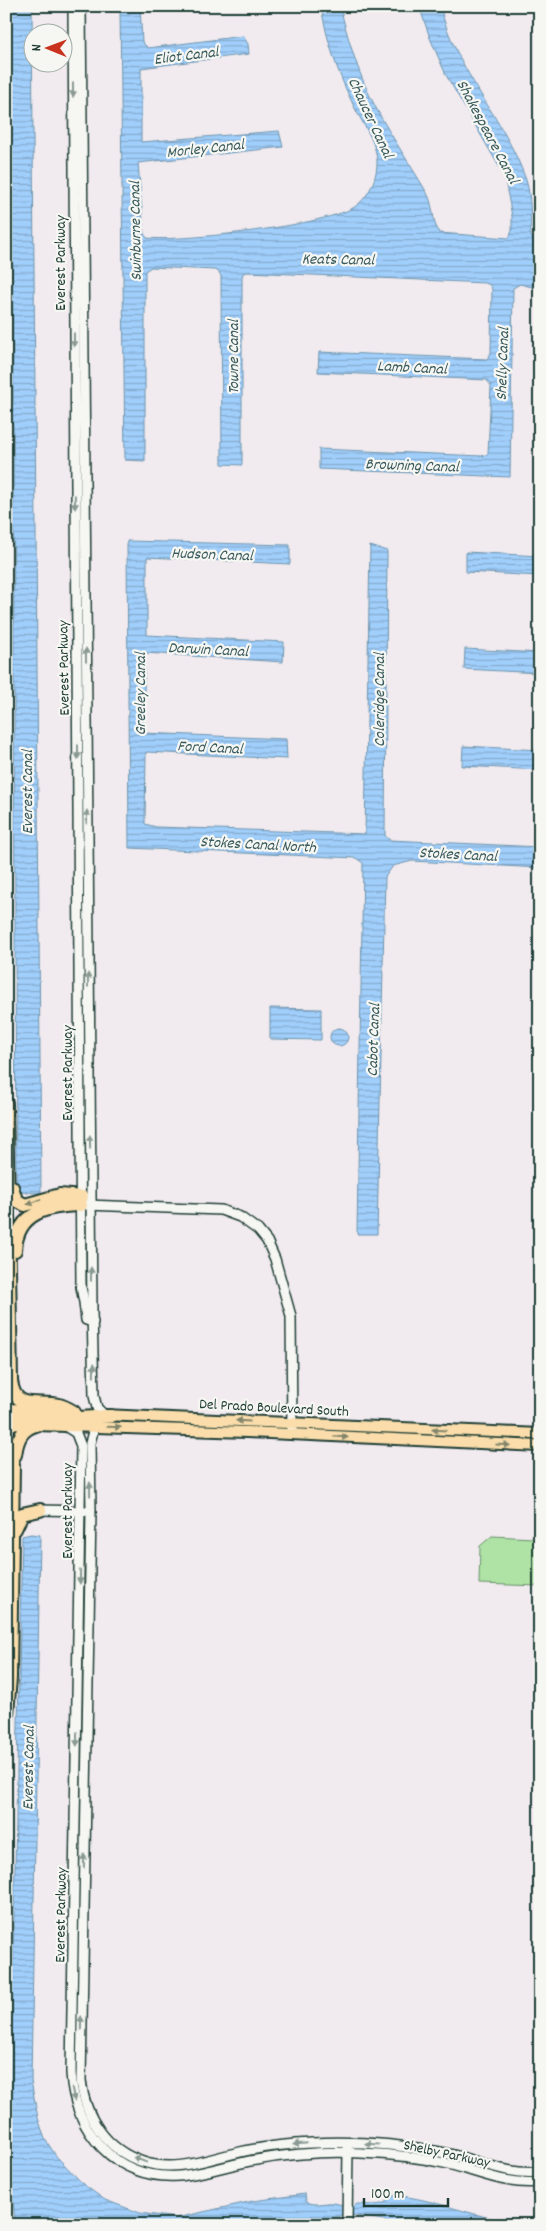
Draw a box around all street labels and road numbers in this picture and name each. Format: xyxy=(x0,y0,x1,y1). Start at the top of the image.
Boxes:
street label: Everest Parkway xyxy=(51,214,73,311)
street label: Everest Parkway xyxy=(53,619,77,716)
street label: Everest Parkway xyxy=(58,1024,80,1121)
street label: Del Prado Boulevard South xyxy=(199,1394,349,1424)
street label: Everest Parkway xyxy=(58,1462,80,1559)
street label: Everest Parkway xyxy=(50,1866,74,1963)
street label: Shelby Parkway xyxy=(401,2135,493,2175)

